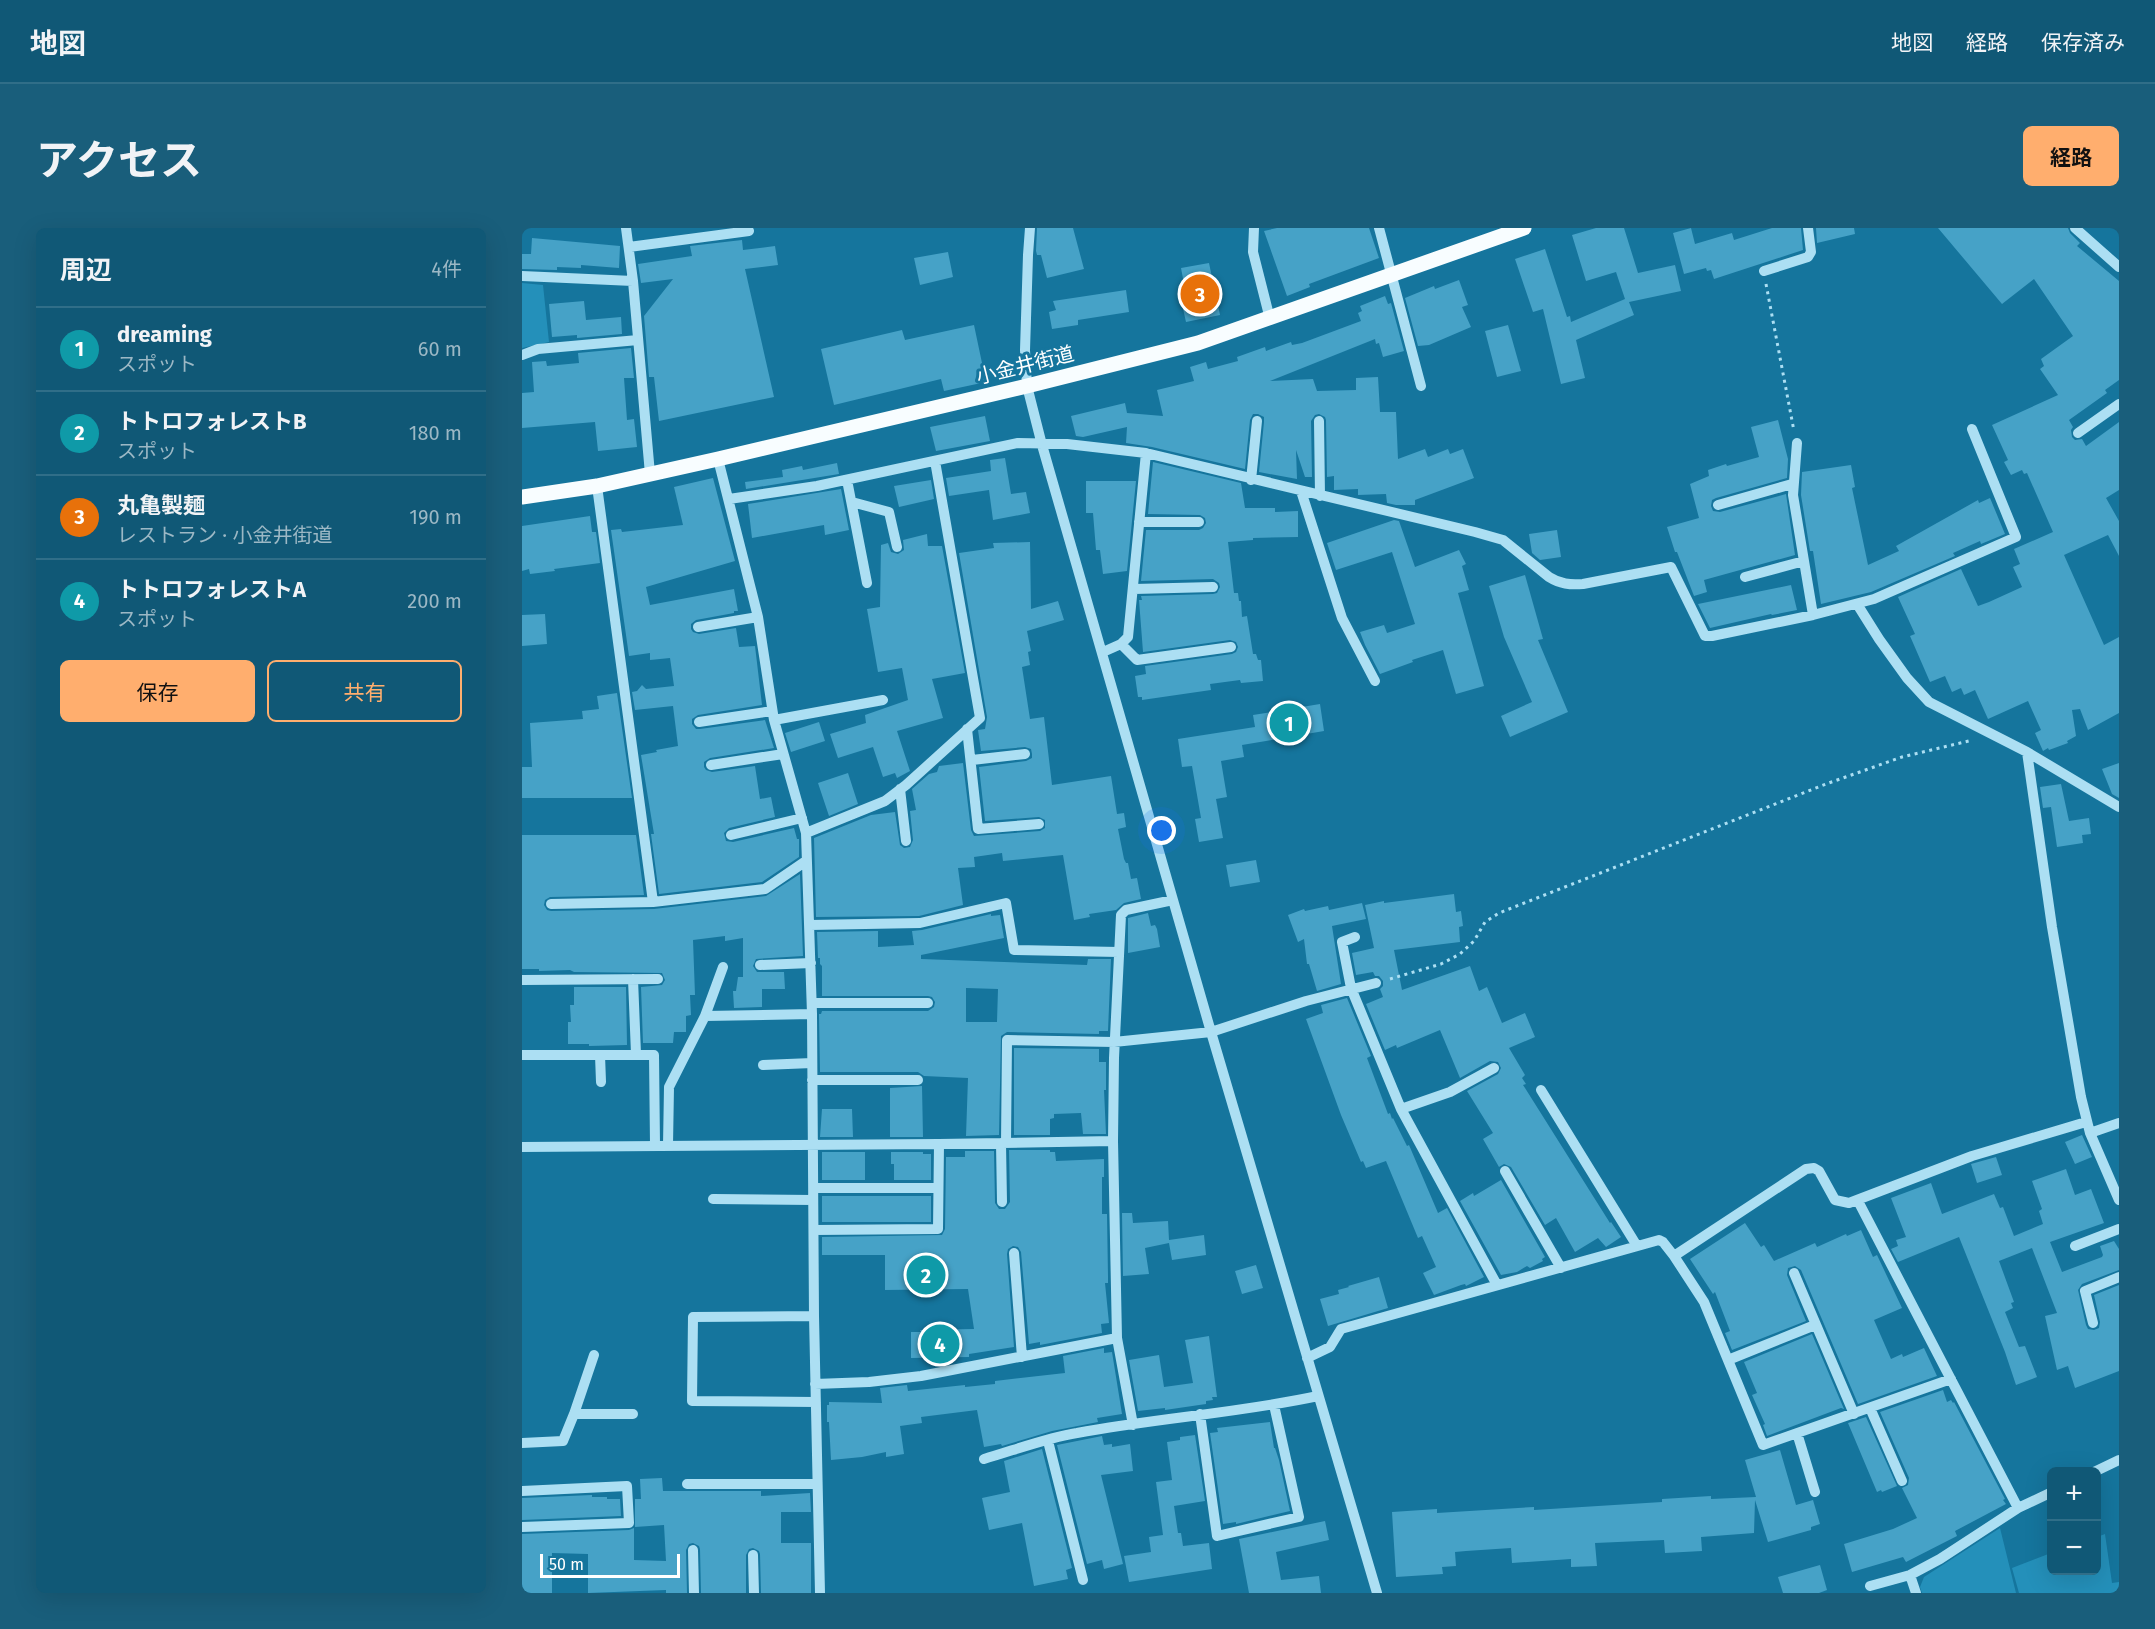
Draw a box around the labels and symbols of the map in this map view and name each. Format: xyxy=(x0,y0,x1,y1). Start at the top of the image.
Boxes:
pin: 3 xyxy=(1180,272,1220,316)
street label: 小金井街道 xyxy=(974,341,1076,389)
pin: 1 xyxy=(1270,700,1308,746)
your location xyxy=(1147,816,1176,845)
pin: 2 xyxy=(906,1252,946,1298)
pin: 4 xyxy=(920,1322,960,1366)
scale bar xyxy=(540,1551,680,1578)

